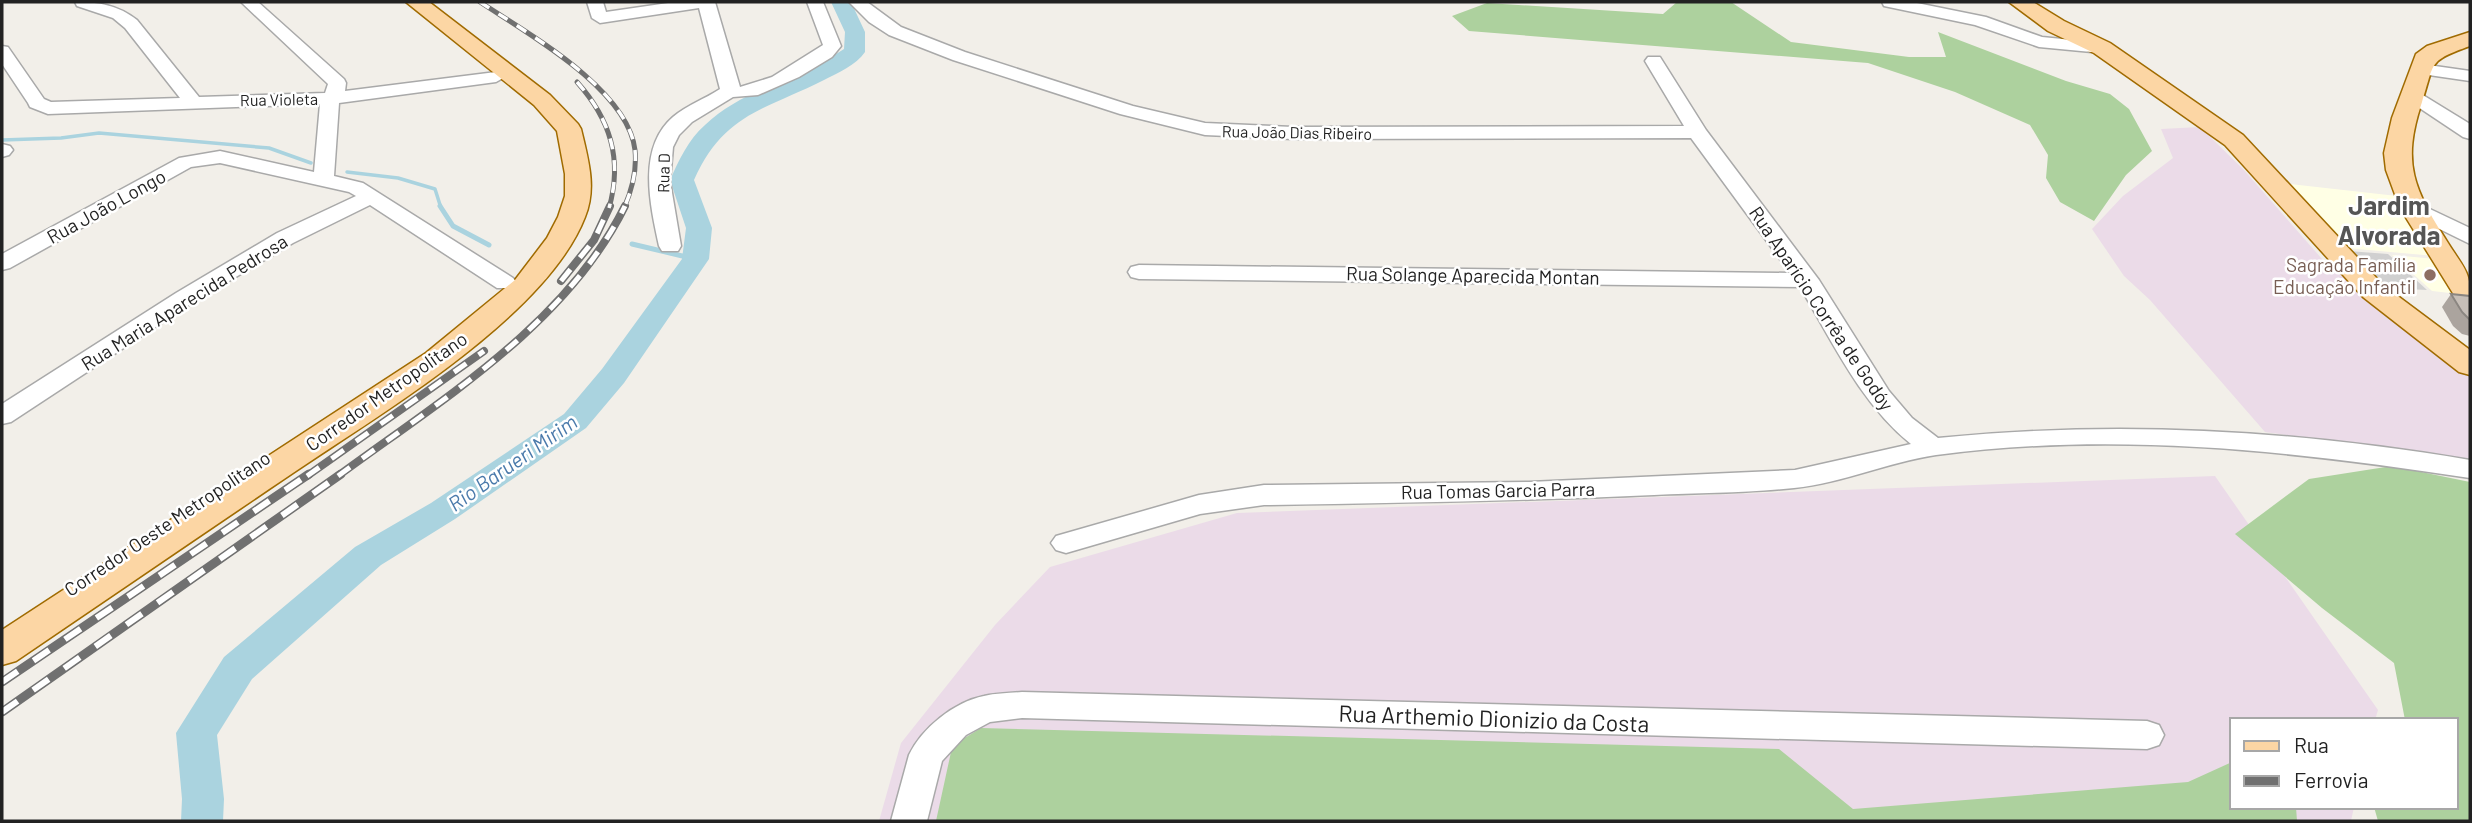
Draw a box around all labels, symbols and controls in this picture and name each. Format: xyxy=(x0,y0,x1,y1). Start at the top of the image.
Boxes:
street label: Rua Violeta xyxy=(240,89,318,109)
street label: Rua João Dias Ribeiro xyxy=(1222,121,1372,143)
street label: Rua D xyxy=(653,153,673,193)
street label: Rua João Longo xyxy=(43,164,169,248)
district label: Jardim Alvorada xyxy=(2338,189,2440,250)
street label: Rua Aparício Corrêa de Godóy xyxy=(1745,202,1899,415)
street label: Rua Maria Aparecida Pedrosa xyxy=(77,229,291,375)
place label: Sagrada Família Educação Infantil xyxy=(2273,253,2416,298)
street label: Rua Solange Aparecida Montan xyxy=(1346,261,1600,289)
marker: Sagrada Família Educação Infantil xyxy=(2422,267,2438,283)
street label: Corredor Metropolitano xyxy=(301,327,471,455)
water label: Rio Barueri Mirim xyxy=(443,408,581,516)
street label: Corredor Oeste Metropolitano xyxy=(60,445,274,601)
street label: Rua Tomas Garcia Parra xyxy=(1401,477,1595,503)
street label: Rua Arthemio Dionizio da Costa xyxy=(1338,699,1650,737)
legend xyxy=(2230,718,2458,809)
text: Rua xyxy=(2294,732,2329,757)
text: Ferrovia xyxy=(2294,767,2369,792)

